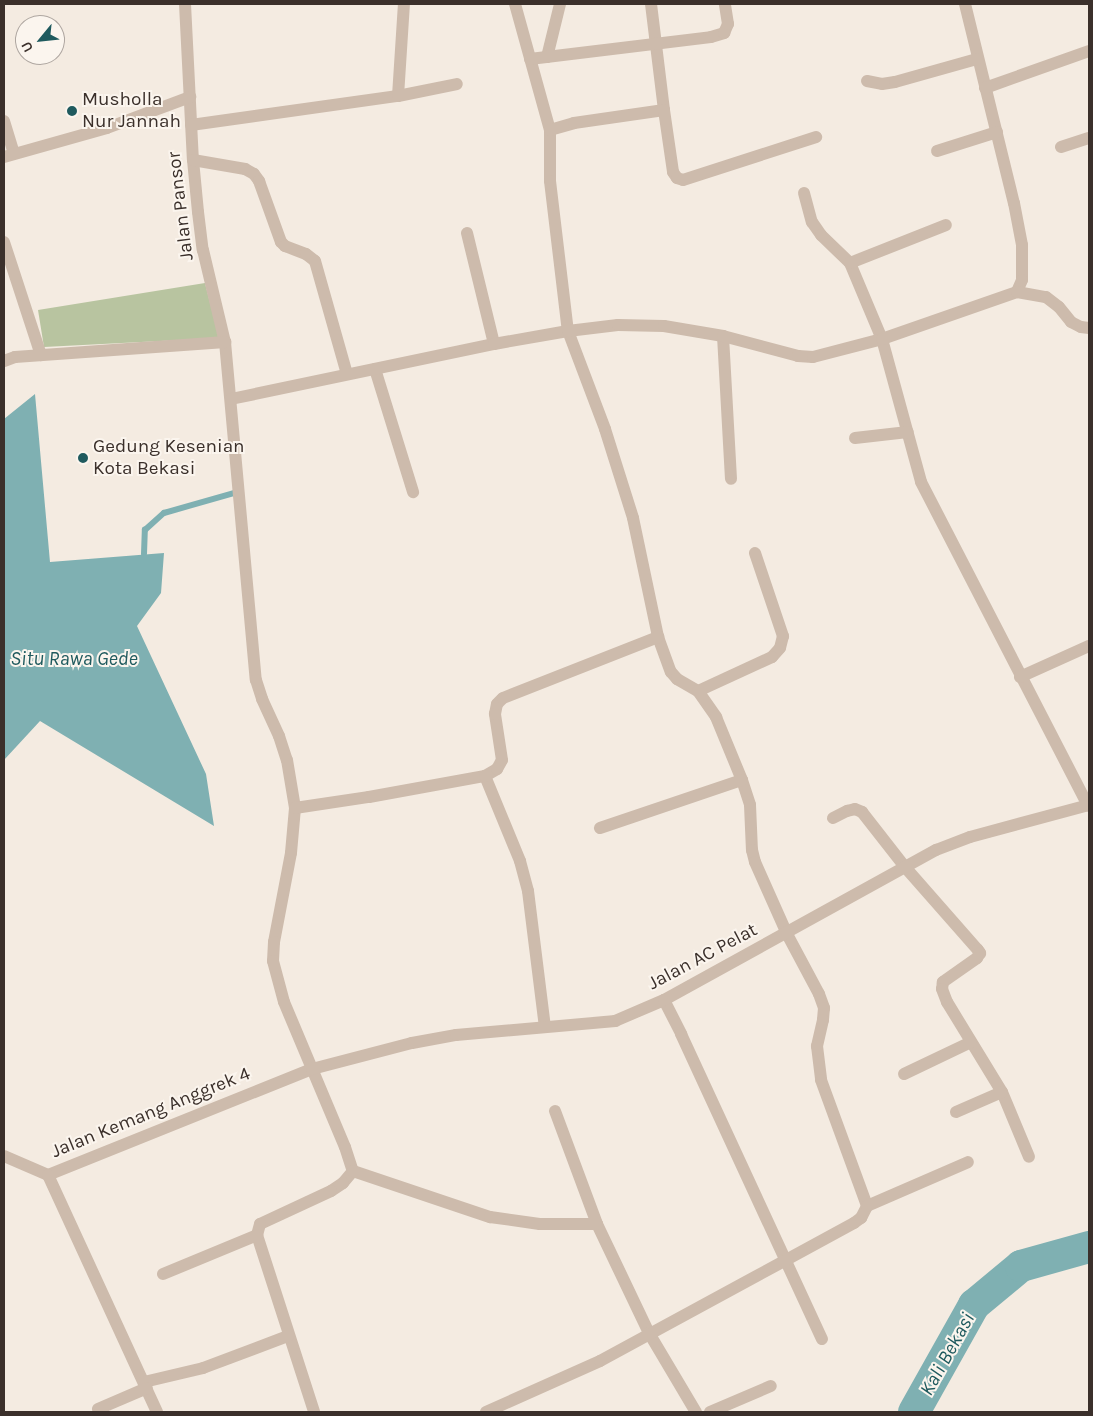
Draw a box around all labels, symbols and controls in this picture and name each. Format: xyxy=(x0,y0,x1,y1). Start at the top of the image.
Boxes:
north arrow xyxy=(15,15,65,65)
text: U xyxy=(17,39,37,55)
place label: Musholla Nur Jannah xyxy=(82,89,181,133)
marker: Musholla Nur Jannah xyxy=(66,105,78,117)
street label: Jalan Pansor xyxy=(163,150,199,262)
place label: Gedung Kesenian Kota Bekasi xyxy=(93,436,245,480)
marker: Gedung Kesenian Kota Bekasi xyxy=(77,452,89,464)
water label: Situ Rawa Gede xyxy=(10,646,138,670)
street label: Jalan AC Pelat xyxy=(645,919,761,995)
street label: Jalan Kemang Anggrek 4 xyxy=(48,1063,254,1163)
water label: Kali Bekasi xyxy=(914,1308,980,1400)

